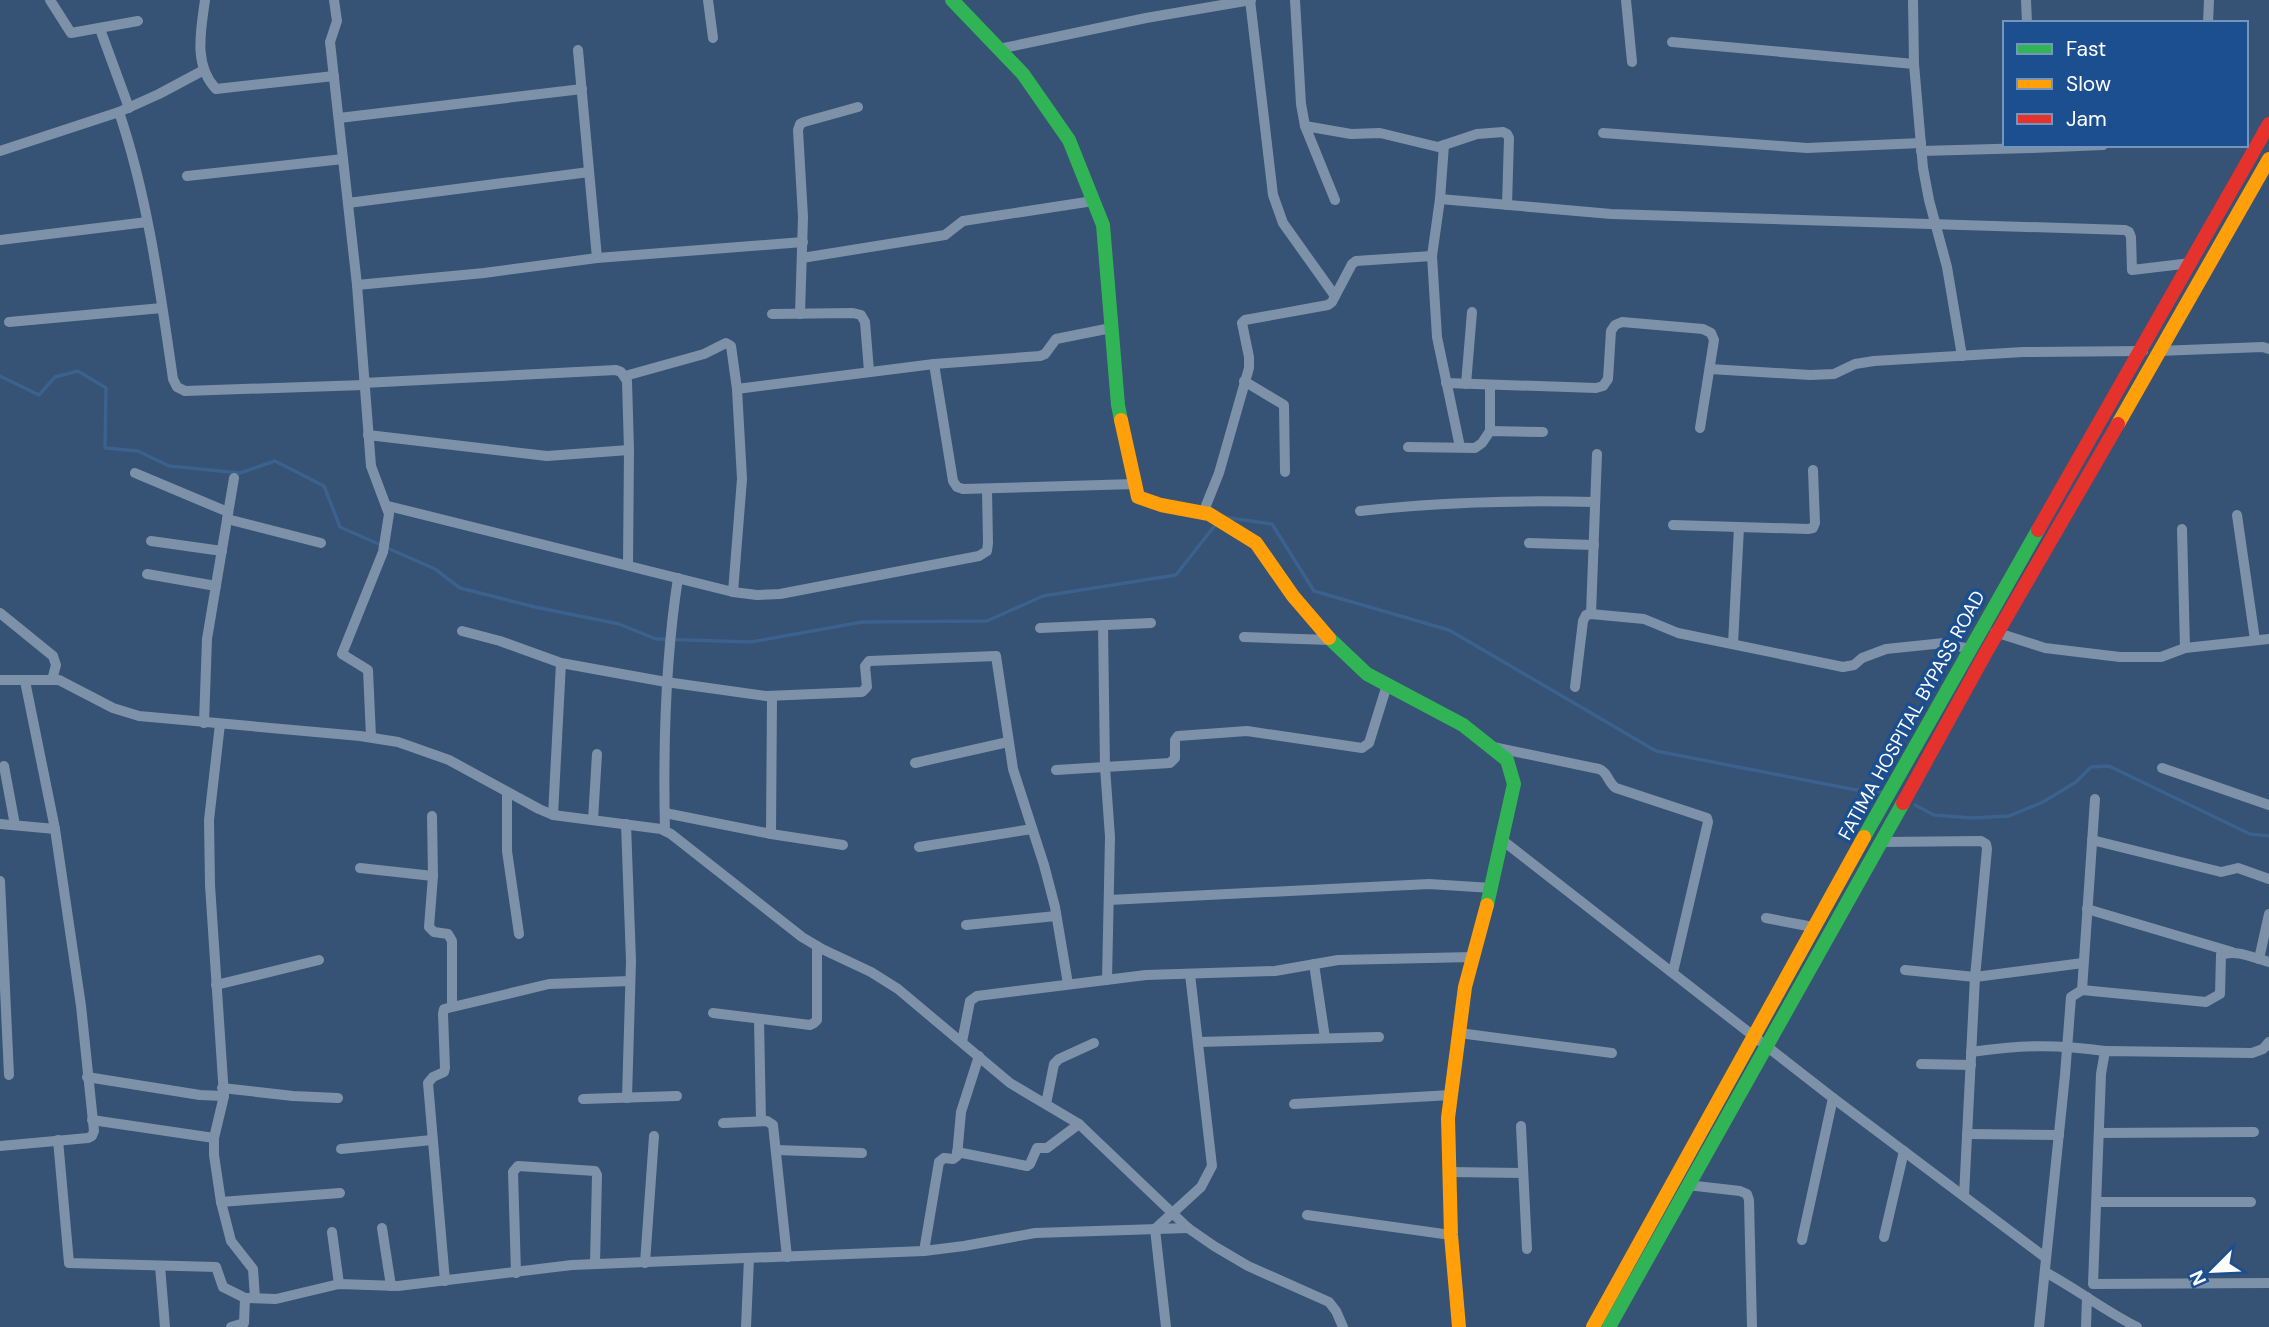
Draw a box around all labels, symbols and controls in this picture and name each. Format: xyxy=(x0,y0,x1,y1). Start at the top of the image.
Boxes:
legend xyxy=(2003,21,2248,147)
text: Fast xyxy=(2066,35,2106,63)
text: Slow xyxy=(2066,70,2111,98)
text: Jam xyxy=(2066,105,2107,133)
street label: FATIMA HOSPITAL BYPASS ROAD xyxy=(1832,586,1991,844)
north arrow xyxy=(2178,1236,2248,1306)
text: N xyxy=(2184,1266,2212,1289)

